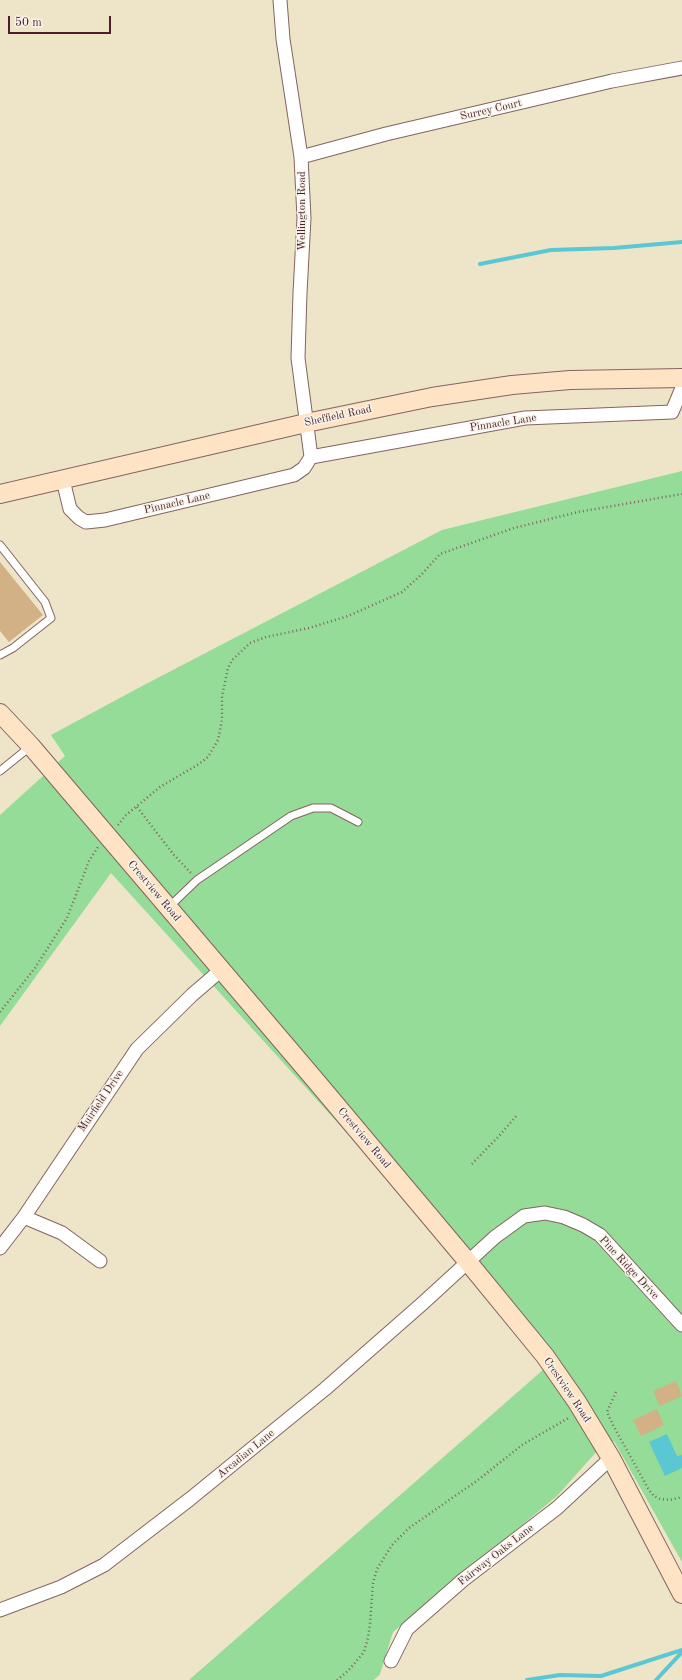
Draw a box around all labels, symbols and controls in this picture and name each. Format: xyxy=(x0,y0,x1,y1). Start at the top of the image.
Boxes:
scale bar xyxy=(10,8,113,34)
text: 50 m xyxy=(15,17,42,29)
street label: Surrey Court xyxy=(459,97,523,123)
street label: Wellington Road xyxy=(295,171,309,251)
street label: Sheffield Road xyxy=(303,402,373,430)
street label: Pinnacle Lane xyxy=(469,411,537,435)
street label: Pinnacle Lane xyxy=(143,489,211,517)
street label: Crestview Road xyxy=(125,858,183,924)
street label: Muirfield Drive xyxy=(75,1068,127,1134)
street label: Crestview Road xyxy=(335,1105,393,1171)
street label: Pine Ridge Drive xyxy=(596,1234,662,1302)
street label: Crestview Road xyxy=(540,1355,594,1425)
street label: Arcadian Lane xyxy=(215,1427,277,1481)
street label: Fairway Oaks Lane xyxy=(455,1521,537,1589)

